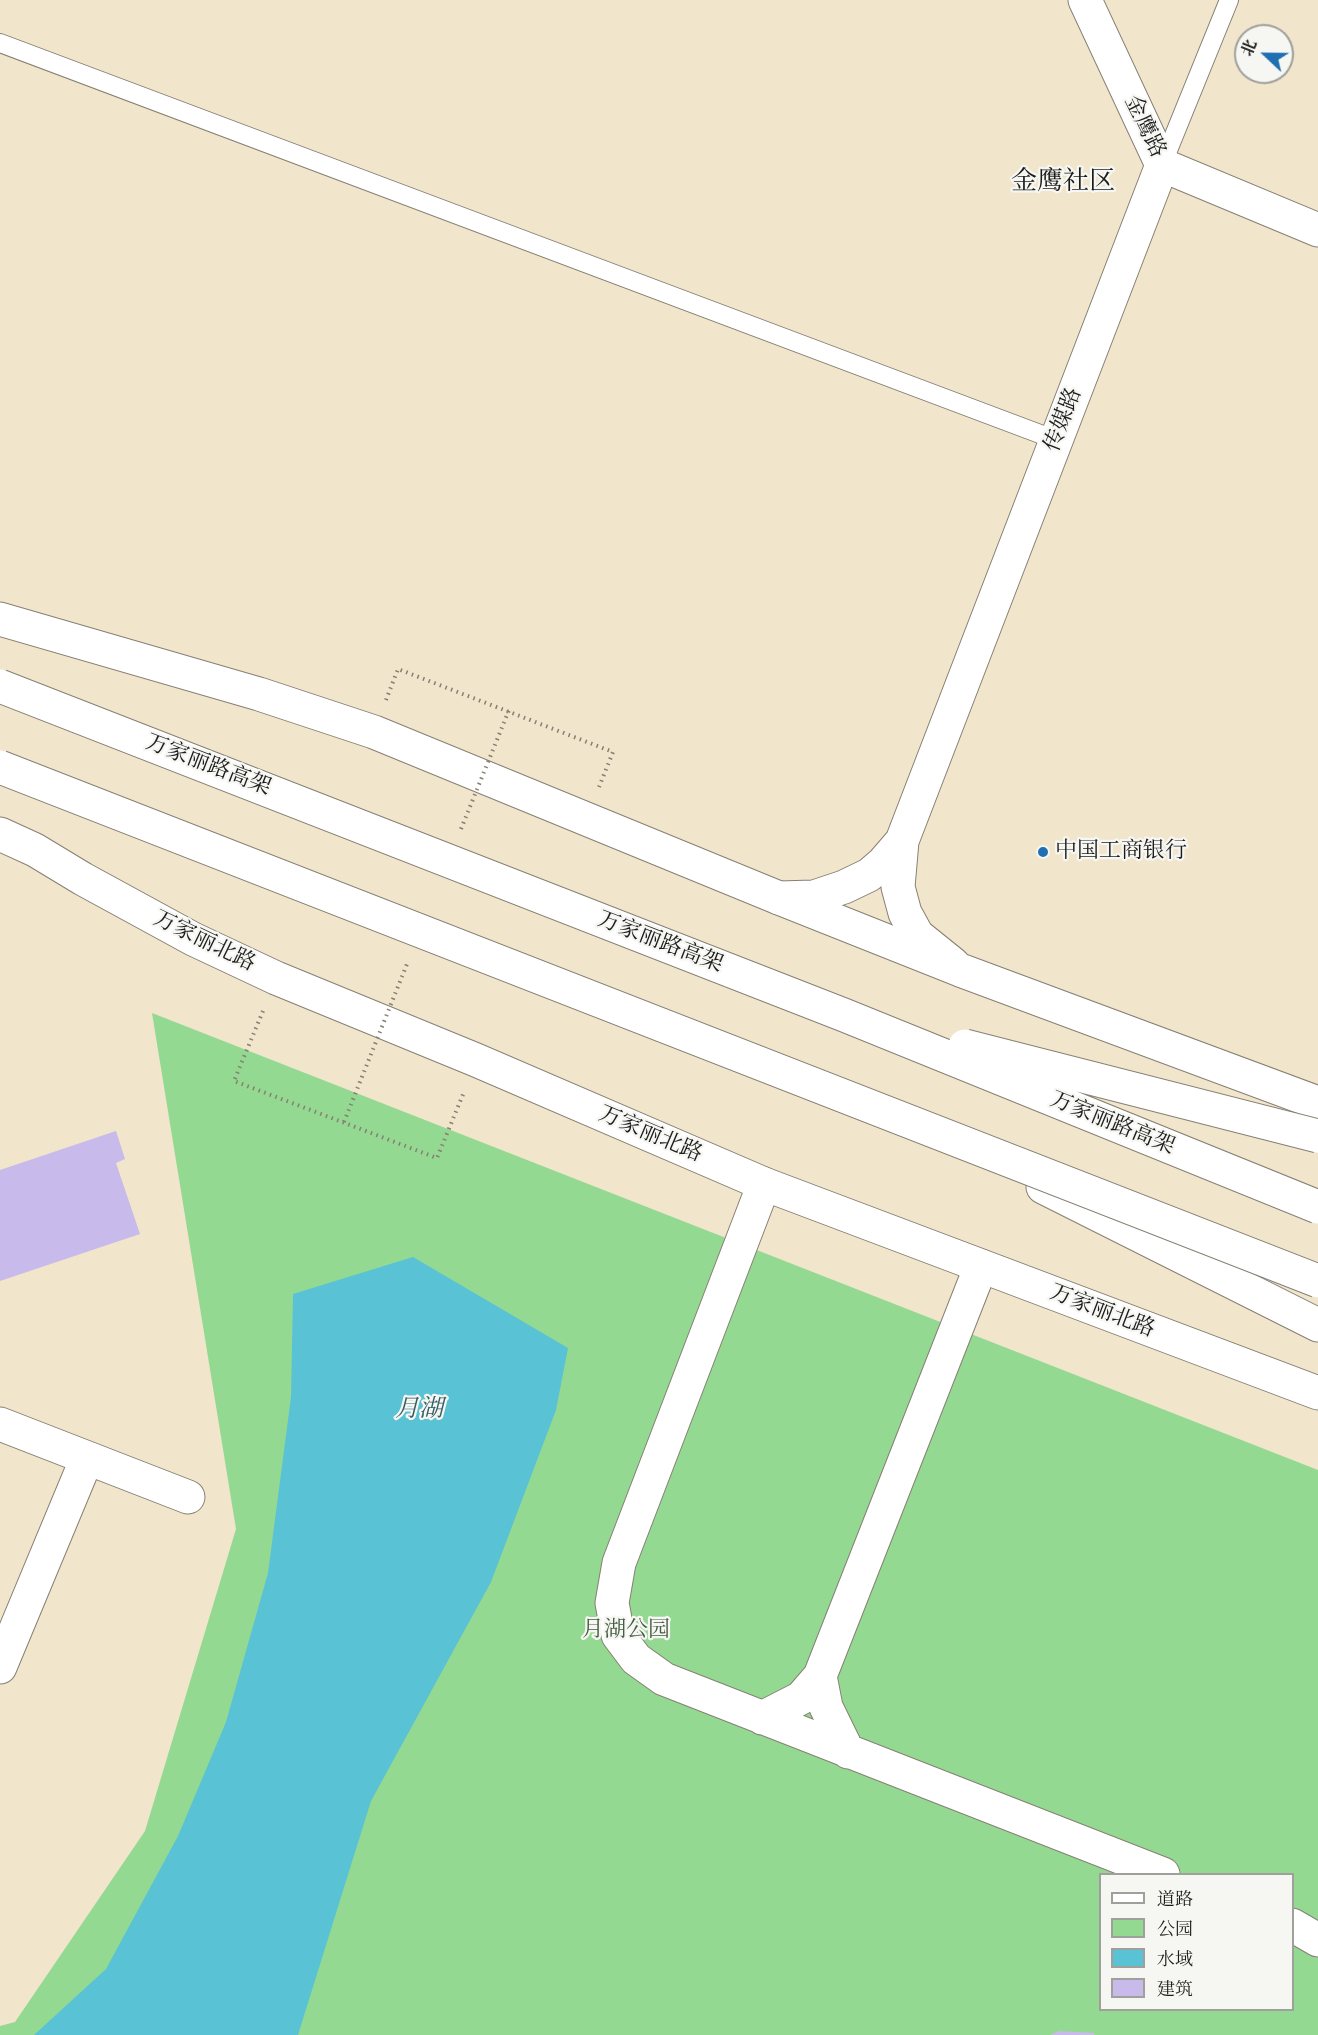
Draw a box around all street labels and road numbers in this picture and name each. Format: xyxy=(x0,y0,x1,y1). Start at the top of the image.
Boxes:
street label: 金鹰路 xyxy=(1118,92,1170,162)
street label: 传媒路 xyxy=(1040,384,1088,456)
street label: 万家丽路高架 xyxy=(142,730,274,802)
street label: 万家丽北路 xyxy=(149,906,259,978)
street label: 万家丽路高架 xyxy=(594,907,726,979)
street label: 万家丽路高架 xyxy=(1046,1087,1178,1161)
street label: 万家丽北路 xyxy=(594,1101,706,1169)
street label: 万家丽北路 xyxy=(1046,1280,1158,1344)

